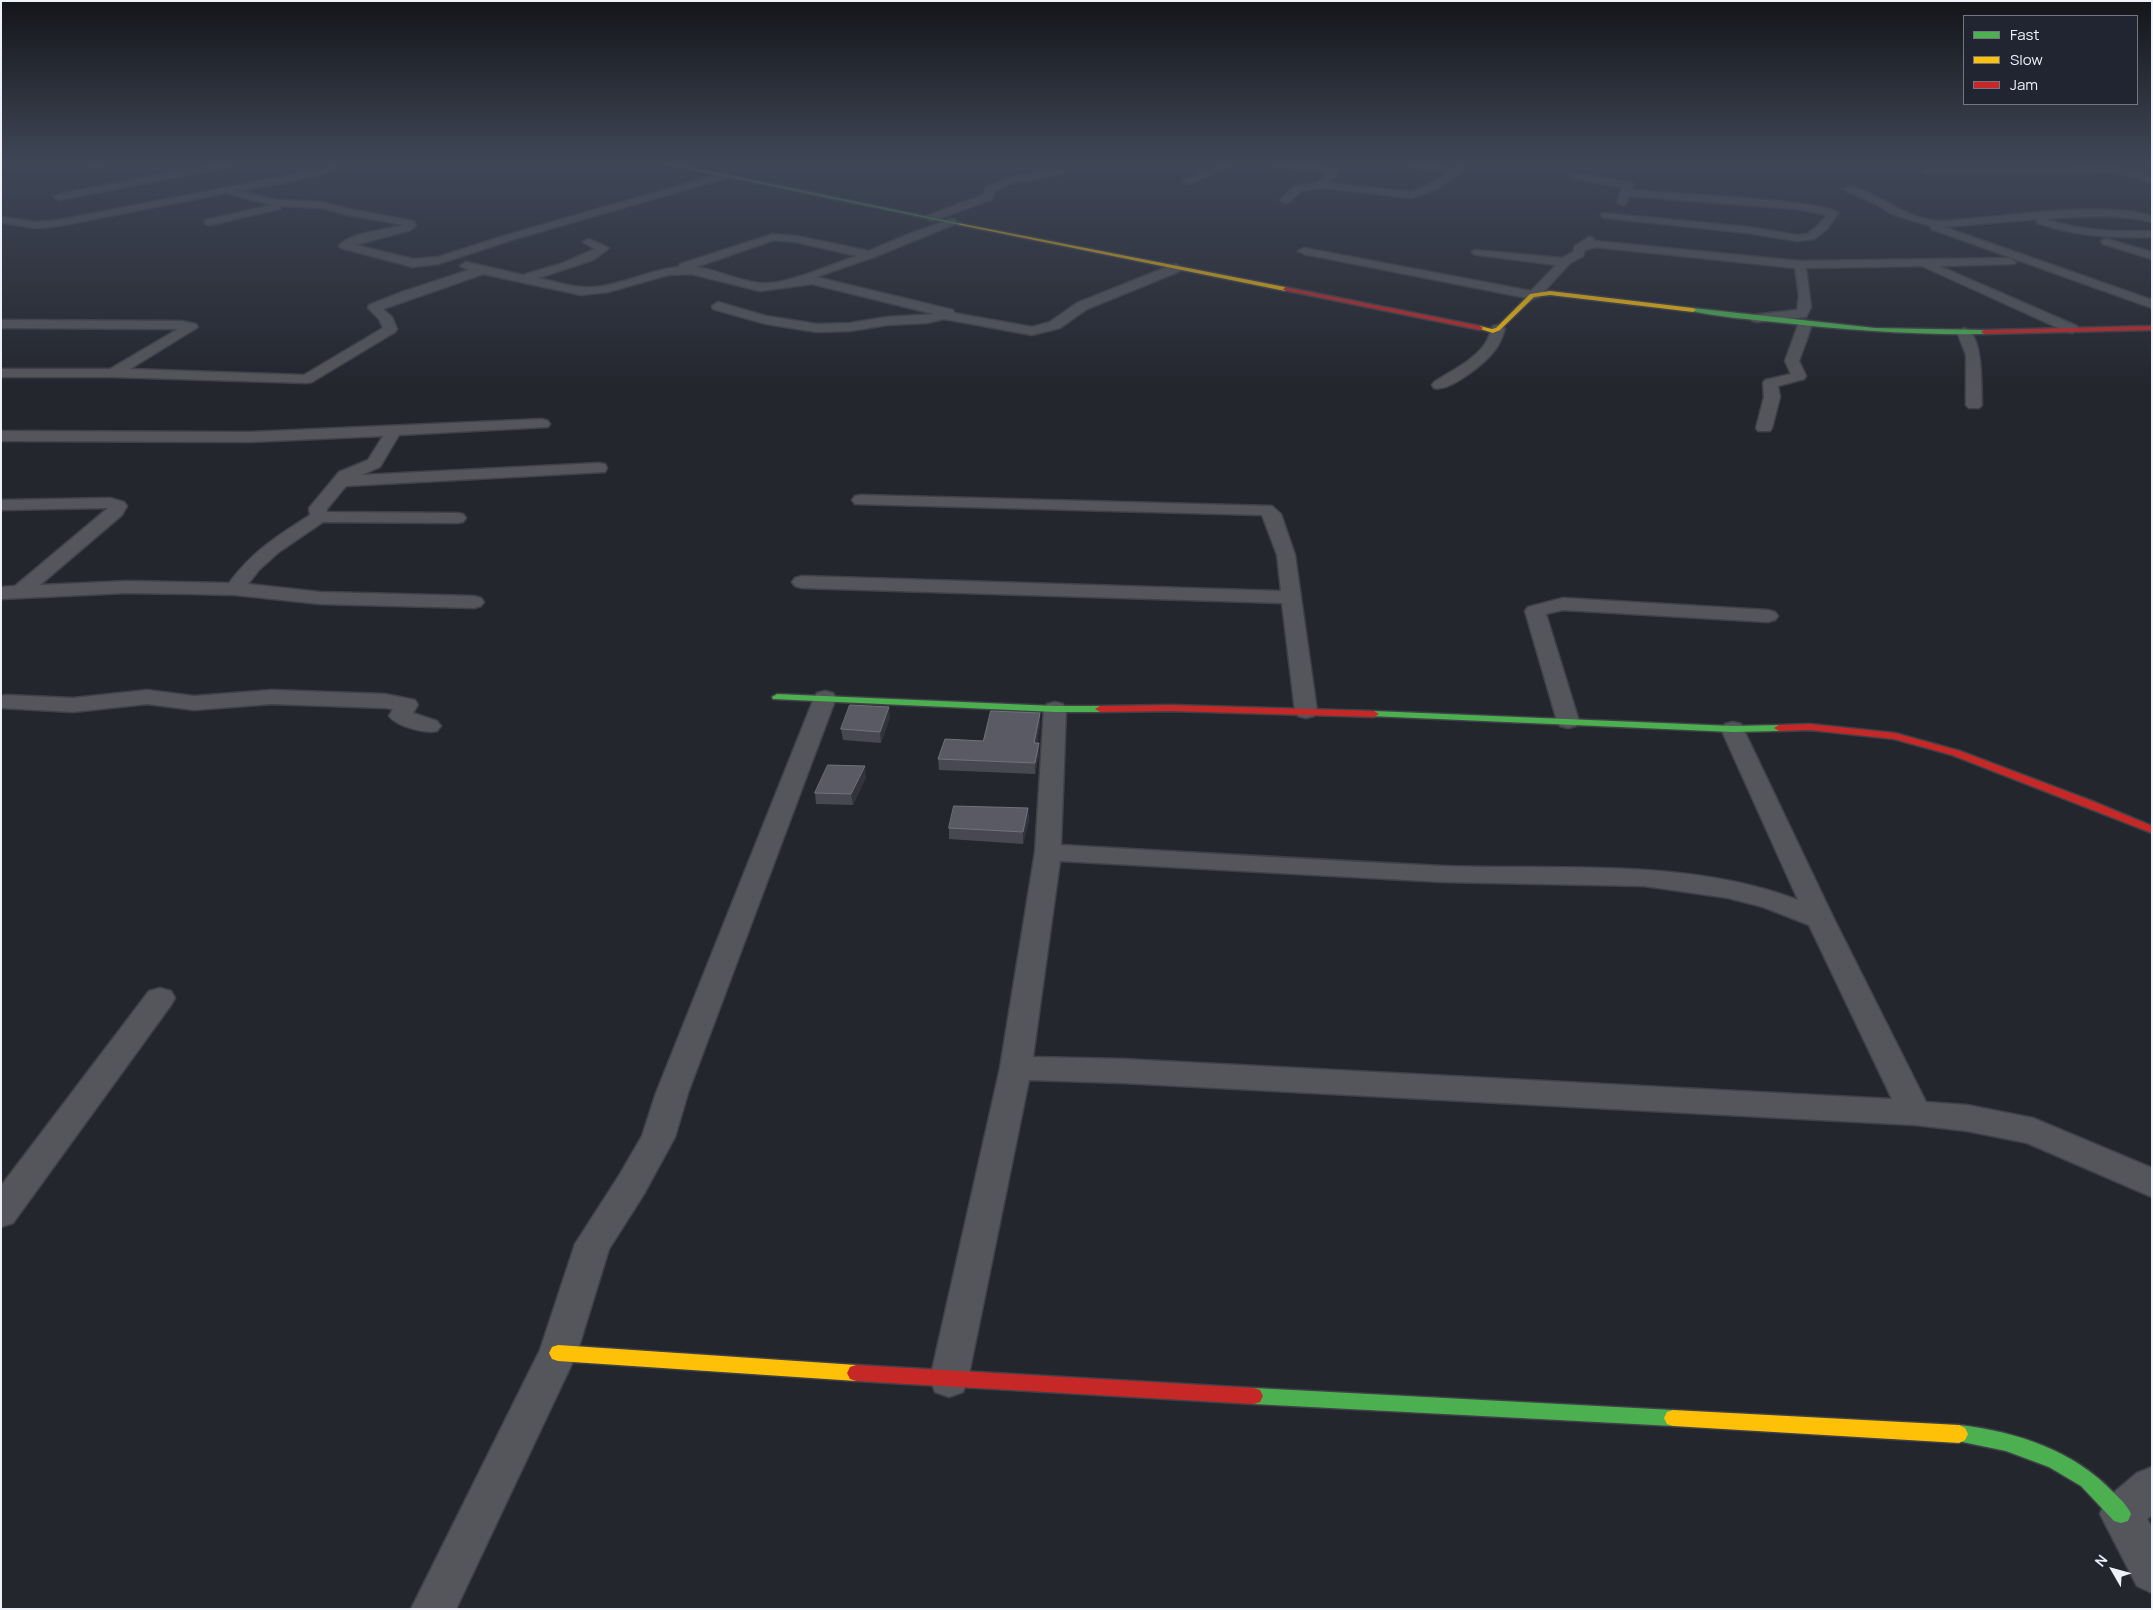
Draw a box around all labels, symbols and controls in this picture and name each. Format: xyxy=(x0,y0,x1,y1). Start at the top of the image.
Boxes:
legend xyxy=(1963,15,2138,105)
text: Fast xyxy=(2010,24,2039,45)
text: Slow xyxy=(2010,49,2043,70)
text: Jam xyxy=(2010,74,2038,95)
north arrow xyxy=(2088,1545,2138,1595)
text: N xyxy=(2090,1551,2111,1570)

